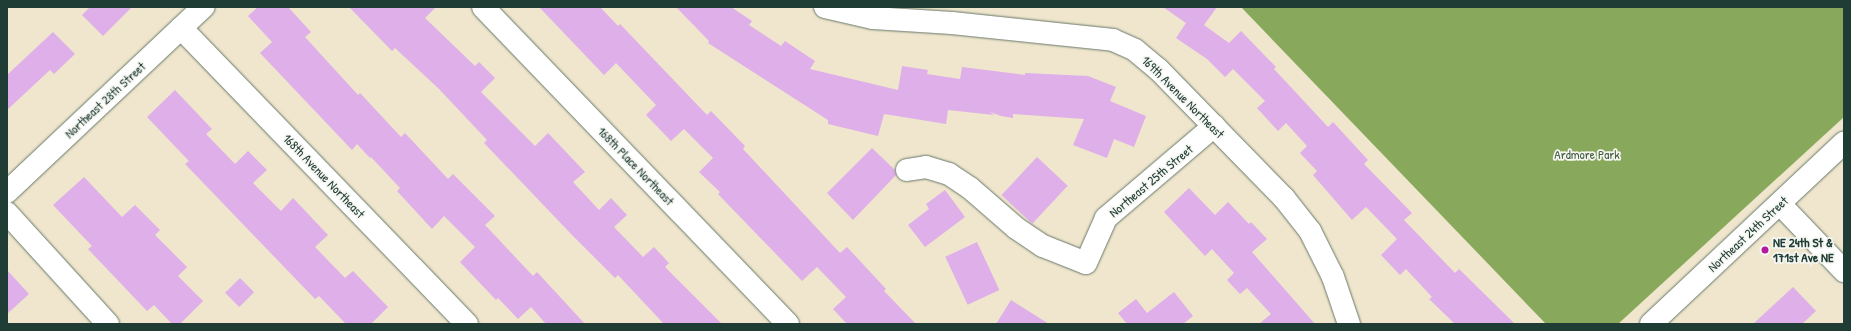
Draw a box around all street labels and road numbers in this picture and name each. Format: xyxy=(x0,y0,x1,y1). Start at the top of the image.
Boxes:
street label: 169th Avenue Northeast xyxy=(1138,52,1228,142)
street label: Northeast 28th Street xyxy=(61,59,149,141)
street label: 168th Place Northeast xyxy=(595,123,677,209)
street label: 168th Avenue Northeast xyxy=(280,131,368,221)
street label: Northeast 25th Street xyxy=(1106,141,1196,221)
street label: Northeast 24th Street xyxy=(1705,193,1791,275)

